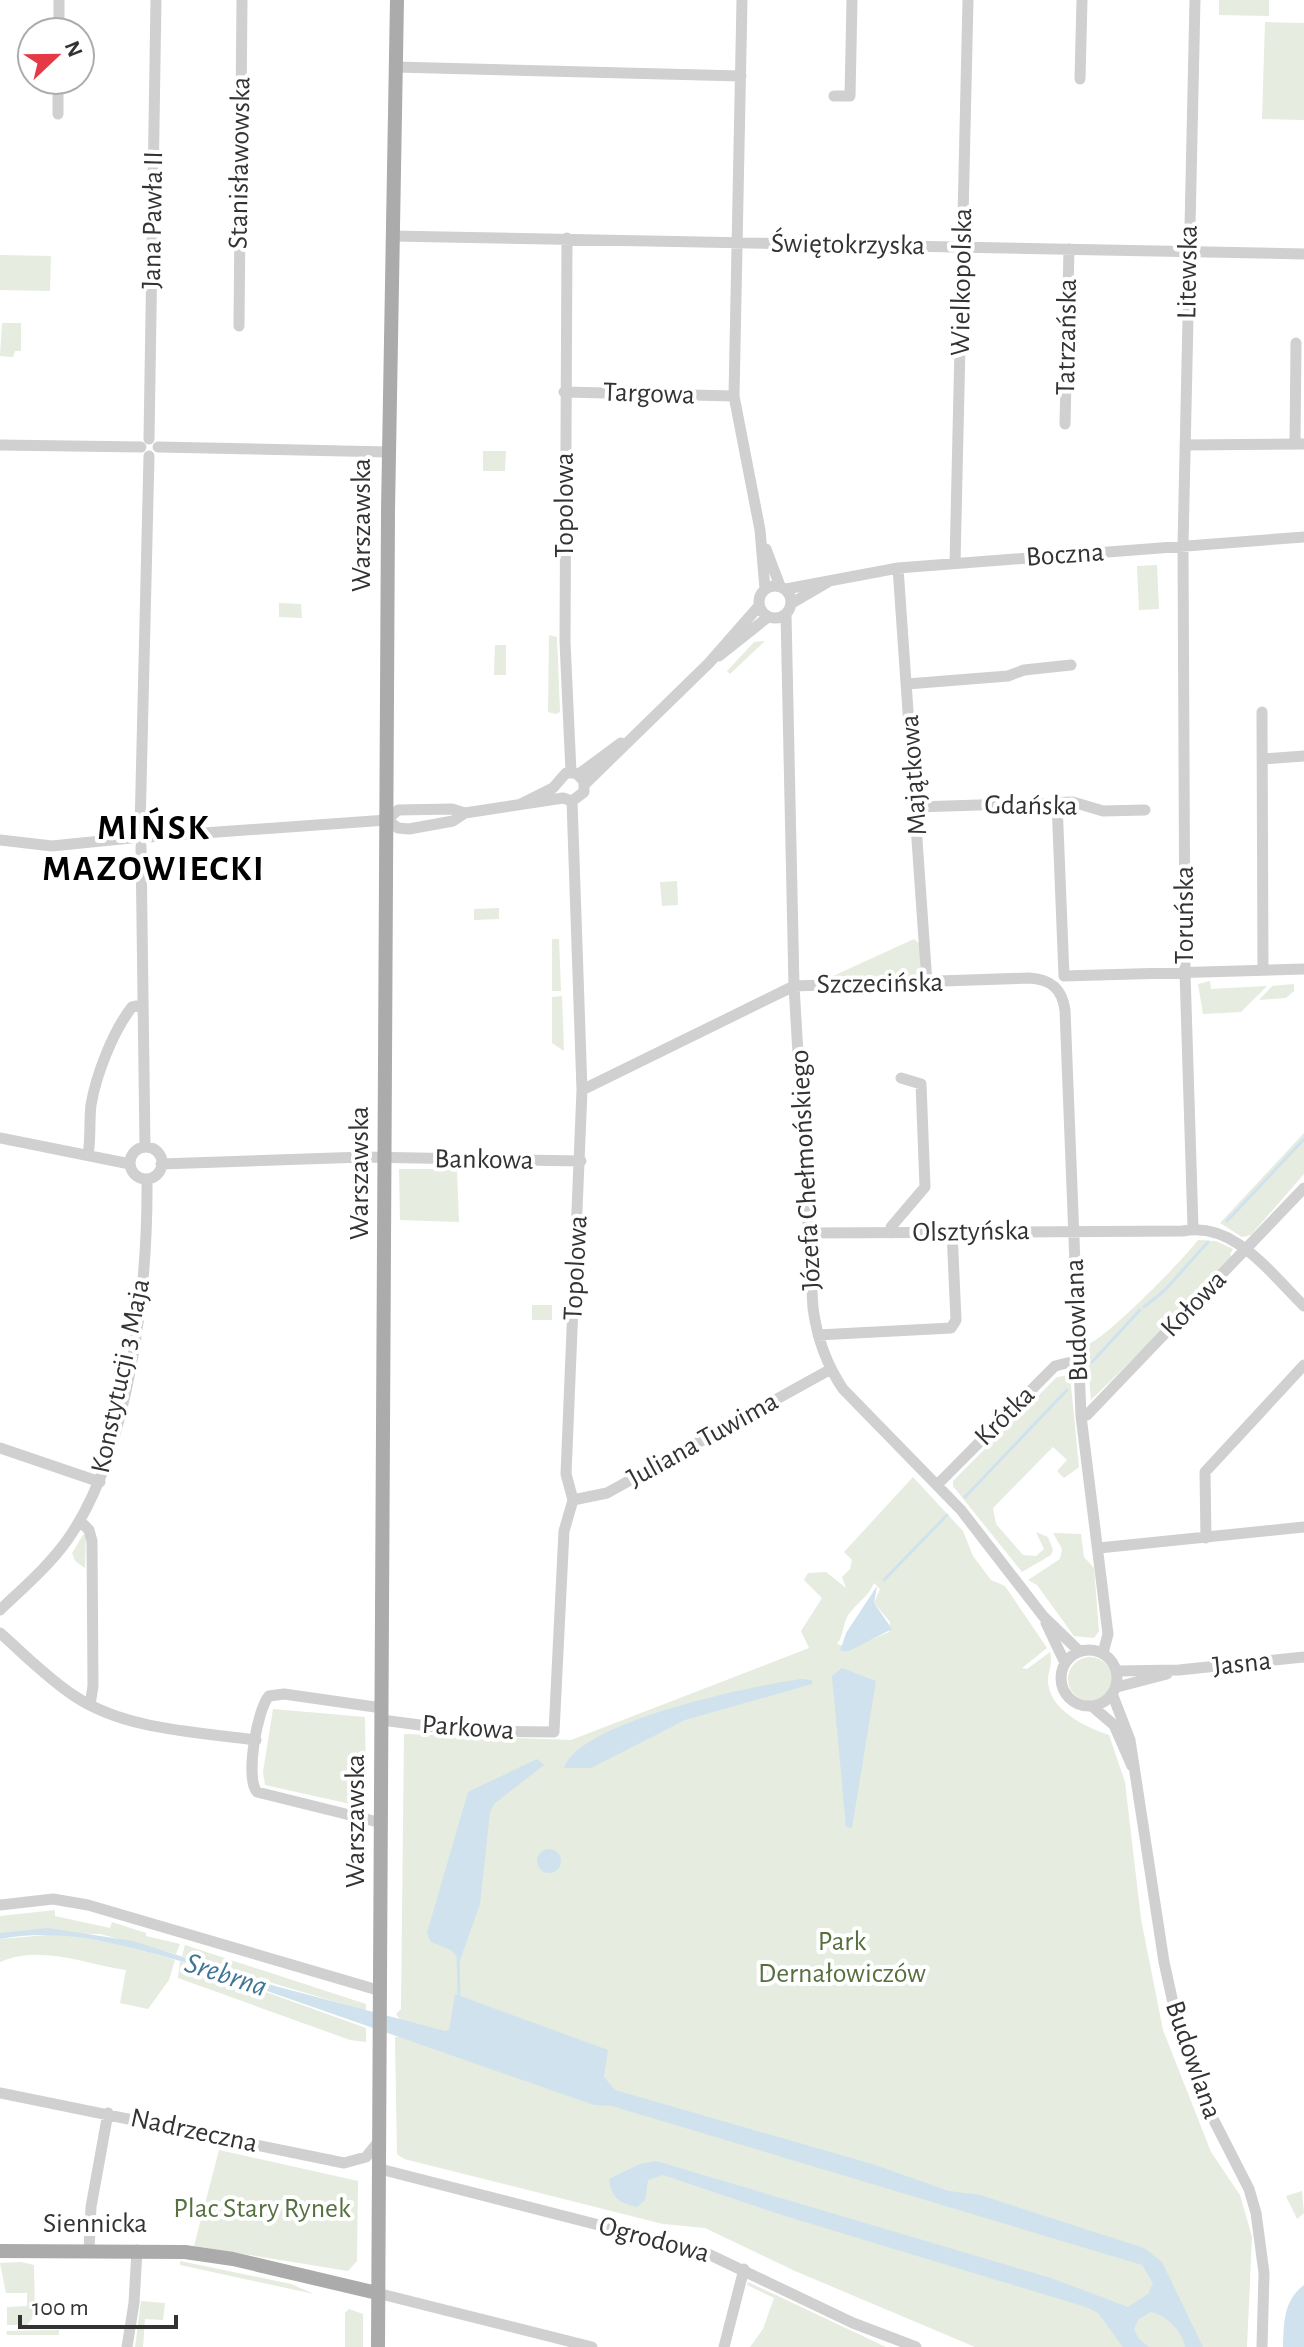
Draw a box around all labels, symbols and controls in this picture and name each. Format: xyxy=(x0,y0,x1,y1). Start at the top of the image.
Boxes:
north arrow xyxy=(16,16,96,96)
text: N xyxy=(61,38,87,60)
street label: Stanisławowska xyxy=(224,76,256,249)
street label: Jana Pawła II xyxy=(138,151,168,289)
street label: Wielkopolska xyxy=(947,208,977,356)
street label: Litewska xyxy=(1173,225,1203,319)
street label: Świętokrzyska xyxy=(771,227,926,260)
street label: Tatrzańska xyxy=(1052,278,1082,396)
street label: Targowa xyxy=(603,378,695,410)
street label: Topolowa xyxy=(551,452,579,558)
street label: Warszawska xyxy=(348,458,376,592)
street label: Boczna xyxy=(1025,538,1105,572)
street label: Majątkowa xyxy=(896,714,932,836)
street label: Gdańska xyxy=(984,791,1078,821)
district label: MIŃSK MAZOWIECKI xyxy=(42,807,266,887)
street label: Toruńska xyxy=(1171,866,1199,964)
street label: Szczecińska xyxy=(816,969,944,999)
street label: Józefa Chełmońskiego xyxy=(786,1049,826,1291)
street label: Warszawska xyxy=(346,1106,374,1240)
street label: Bankowa xyxy=(434,1145,534,1175)
street label: Topolowa xyxy=(559,1215,593,1321)
street label: Olsztyńska xyxy=(912,1217,1030,1247)
street label: Budowlana xyxy=(1061,1258,1093,1382)
street label: Kołowa xyxy=(1156,1265,1232,1343)
street label: Konstytucji 3 Maja xyxy=(87,1276,155,1476)
street label: Krótka xyxy=(970,1381,1040,1451)
street label: Juliana Tuwima xyxy=(623,1387,783,1493)
street label: Jasna xyxy=(1211,1647,1273,1681)
street label: Parkowa xyxy=(421,1711,515,1745)
street label: Warszawska xyxy=(342,1754,370,1888)
park label: Park Dernałowiczów xyxy=(758,1928,926,1988)
water label: Srebrna xyxy=(181,1948,271,2002)
street label: Budowlana xyxy=(1160,1997,1226,2123)
street label: Nadrzeczna xyxy=(128,2104,260,2158)
park label: Plac Stary Rynek xyxy=(173,2195,351,2223)
street label: Siennicka xyxy=(43,2210,147,2238)
street label: Ogrodowa xyxy=(596,2212,712,2268)
scale bar xyxy=(20,2279,176,2329)
text: 100 m xyxy=(32,2296,89,2320)

